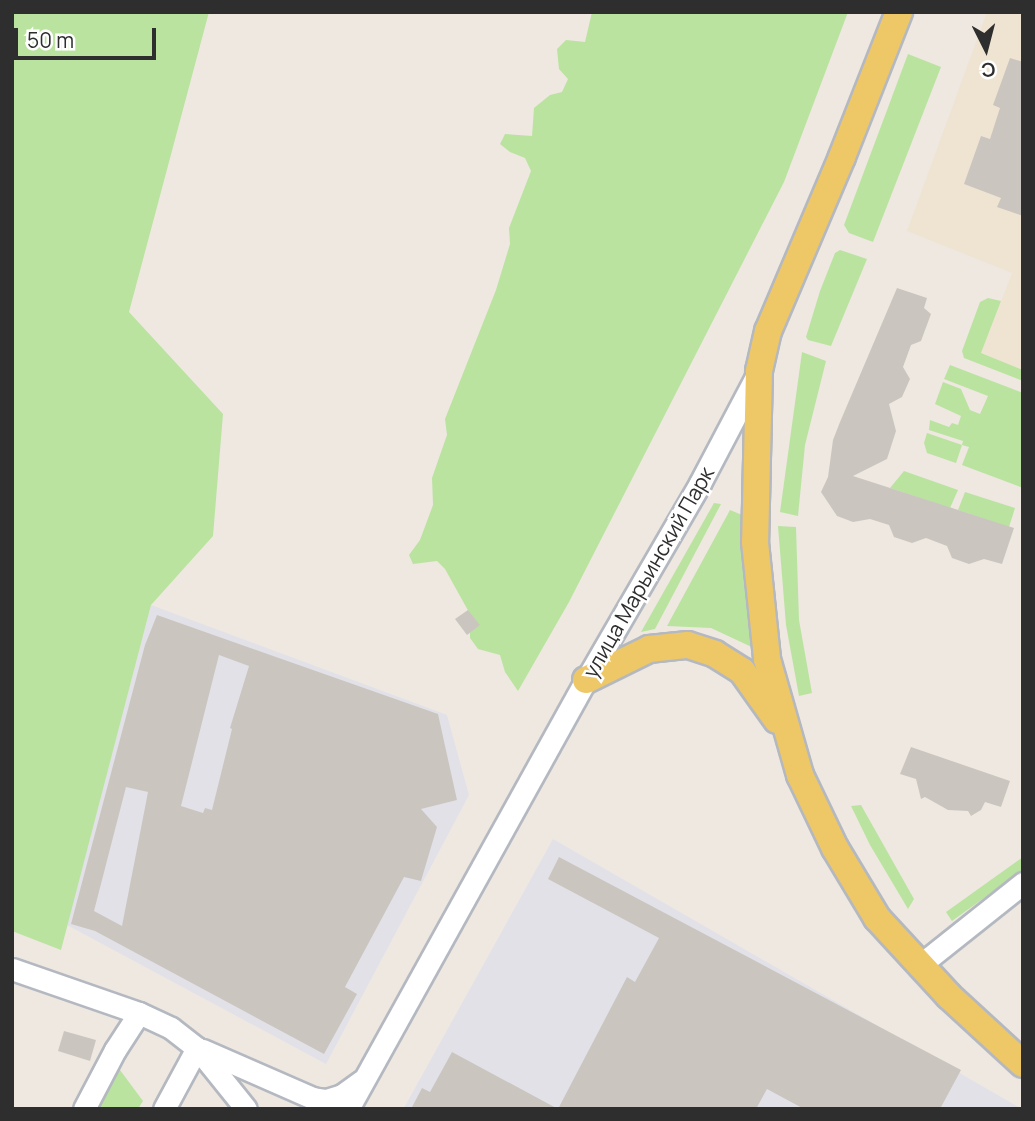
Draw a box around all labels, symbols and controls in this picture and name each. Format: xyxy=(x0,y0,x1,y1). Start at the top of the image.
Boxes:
scale bar xyxy=(18,14,159,58)
north arrow xyxy=(951,14,1021,84)
text: 50 m xyxy=(27,26,74,54)
text: С xyxy=(980,56,997,84)
street label: улица Марьинский Парк xyxy=(577,462,719,682)

